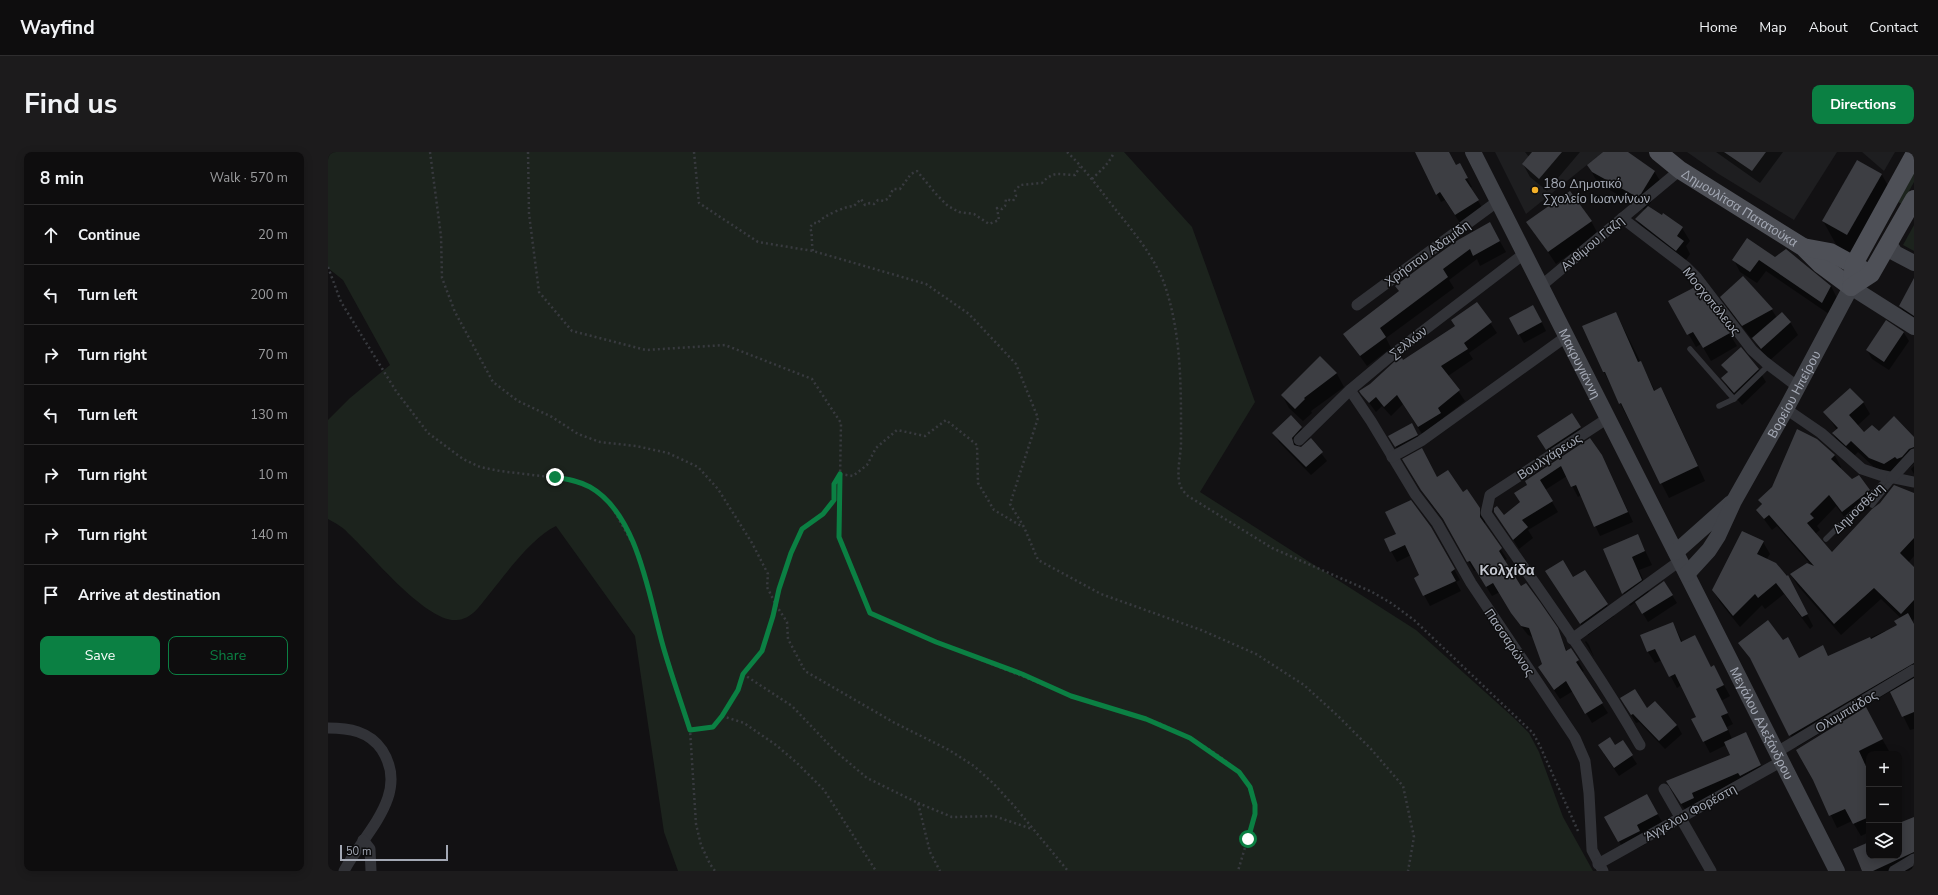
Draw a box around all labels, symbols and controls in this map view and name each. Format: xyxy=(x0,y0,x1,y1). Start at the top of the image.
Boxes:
text: Wayfind xyxy=(20,15,95,41)
text: Home xyxy=(1699,18,1737,37)
text: Map xyxy=(1759,18,1787,37)
text: About xyxy=(1809,18,1848,37)
text: Contact xyxy=(1870,18,1918,37)
text: Find us xyxy=(24,85,118,123)
button: Directions xyxy=(1812,85,1914,124)
street label: Δημουλίτσα Πατατούκα xyxy=(1678,165,1801,252)
text: 8 min xyxy=(40,167,84,190)
text: Walk · 570 m xyxy=(210,169,288,187)
place label: 18ο Δημοτικό Σχολείο Ιωαννίνων xyxy=(1543,175,1650,208)
marker: 18ο Δημοτικό Σχολείο Ιωαννίνων xyxy=(1530,185,1540,195)
street label: Ανθίμου Γαζη xyxy=(1557,212,1628,276)
street label: Χρήστου Αδαμίδη xyxy=(1381,217,1474,291)
icon: ahead xyxy=(40,224,62,246)
text: Continue xyxy=(78,225,140,245)
text: 20 m xyxy=(258,226,288,244)
street label: Μοσχοπόλεως xyxy=(1678,264,1744,340)
icon: left xyxy=(40,284,62,306)
text: Turn left xyxy=(78,285,137,305)
text: 200 m xyxy=(250,286,288,304)
street label: Σελλών xyxy=(1386,322,1431,363)
street label: Μακρυγιάννη xyxy=(1554,326,1604,402)
icon: right xyxy=(40,344,62,366)
text: Turn right xyxy=(78,345,147,365)
text: 70 m xyxy=(258,346,288,364)
street label: Βορείου Ηπείρου xyxy=(1763,348,1825,442)
icon: left xyxy=(40,404,62,426)
text: Turn left xyxy=(78,405,137,425)
text: 130 m xyxy=(250,406,288,424)
street label: Βουλγάρεως xyxy=(1514,429,1585,484)
icon: right xyxy=(40,464,62,486)
text: Turn right xyxy=(78,465,147,485)
text: 10 m xyxy=(258,466,288,484)
route end xyxy=(546,468,564,486)
street label: Δημοσθένη xyxy=(1829,479,1889,538)
icon: right xyxy=(40,524,62,546)
text: Turn right xyxy=(78,525,147,545)
text: 140 m xyxy=(250,526,288,544)
district label: Κολχίδα xyxy=(1479,561,1535,580)
icon: arrive xyxy=(40,584,62,606)
text: Arrive at destination xyxy=(78,585,221,605)
street label: Πασσαρώνος xyxy=(1480,605,1538,680)
button: Save xyxy=(40,636,160,675)
button: Share xyxy=(168,636,288,675)
street label: Μεγάλου Αλεξάνδρου xyxy=(1725,664,1797,783)
street label: Ολυμπιάδος xyxy=(1812,686,1881,737)
map controls xyxy=(1866,751,1902,859)
button: + xyxy=(1866,751,1902,787)
street label: Άγγελου Φορέστη xyxy=(1641,780,1740,846)
button: − xyxy=(1866,787,1902,823)
button: layers xyxy=(1866,823,1902,859)
route start xyxy=(1239,830,1257,848)
scale bar xyxy=(340,843,448,862)
text: 50 m xyxy=(346,844,371,859)

